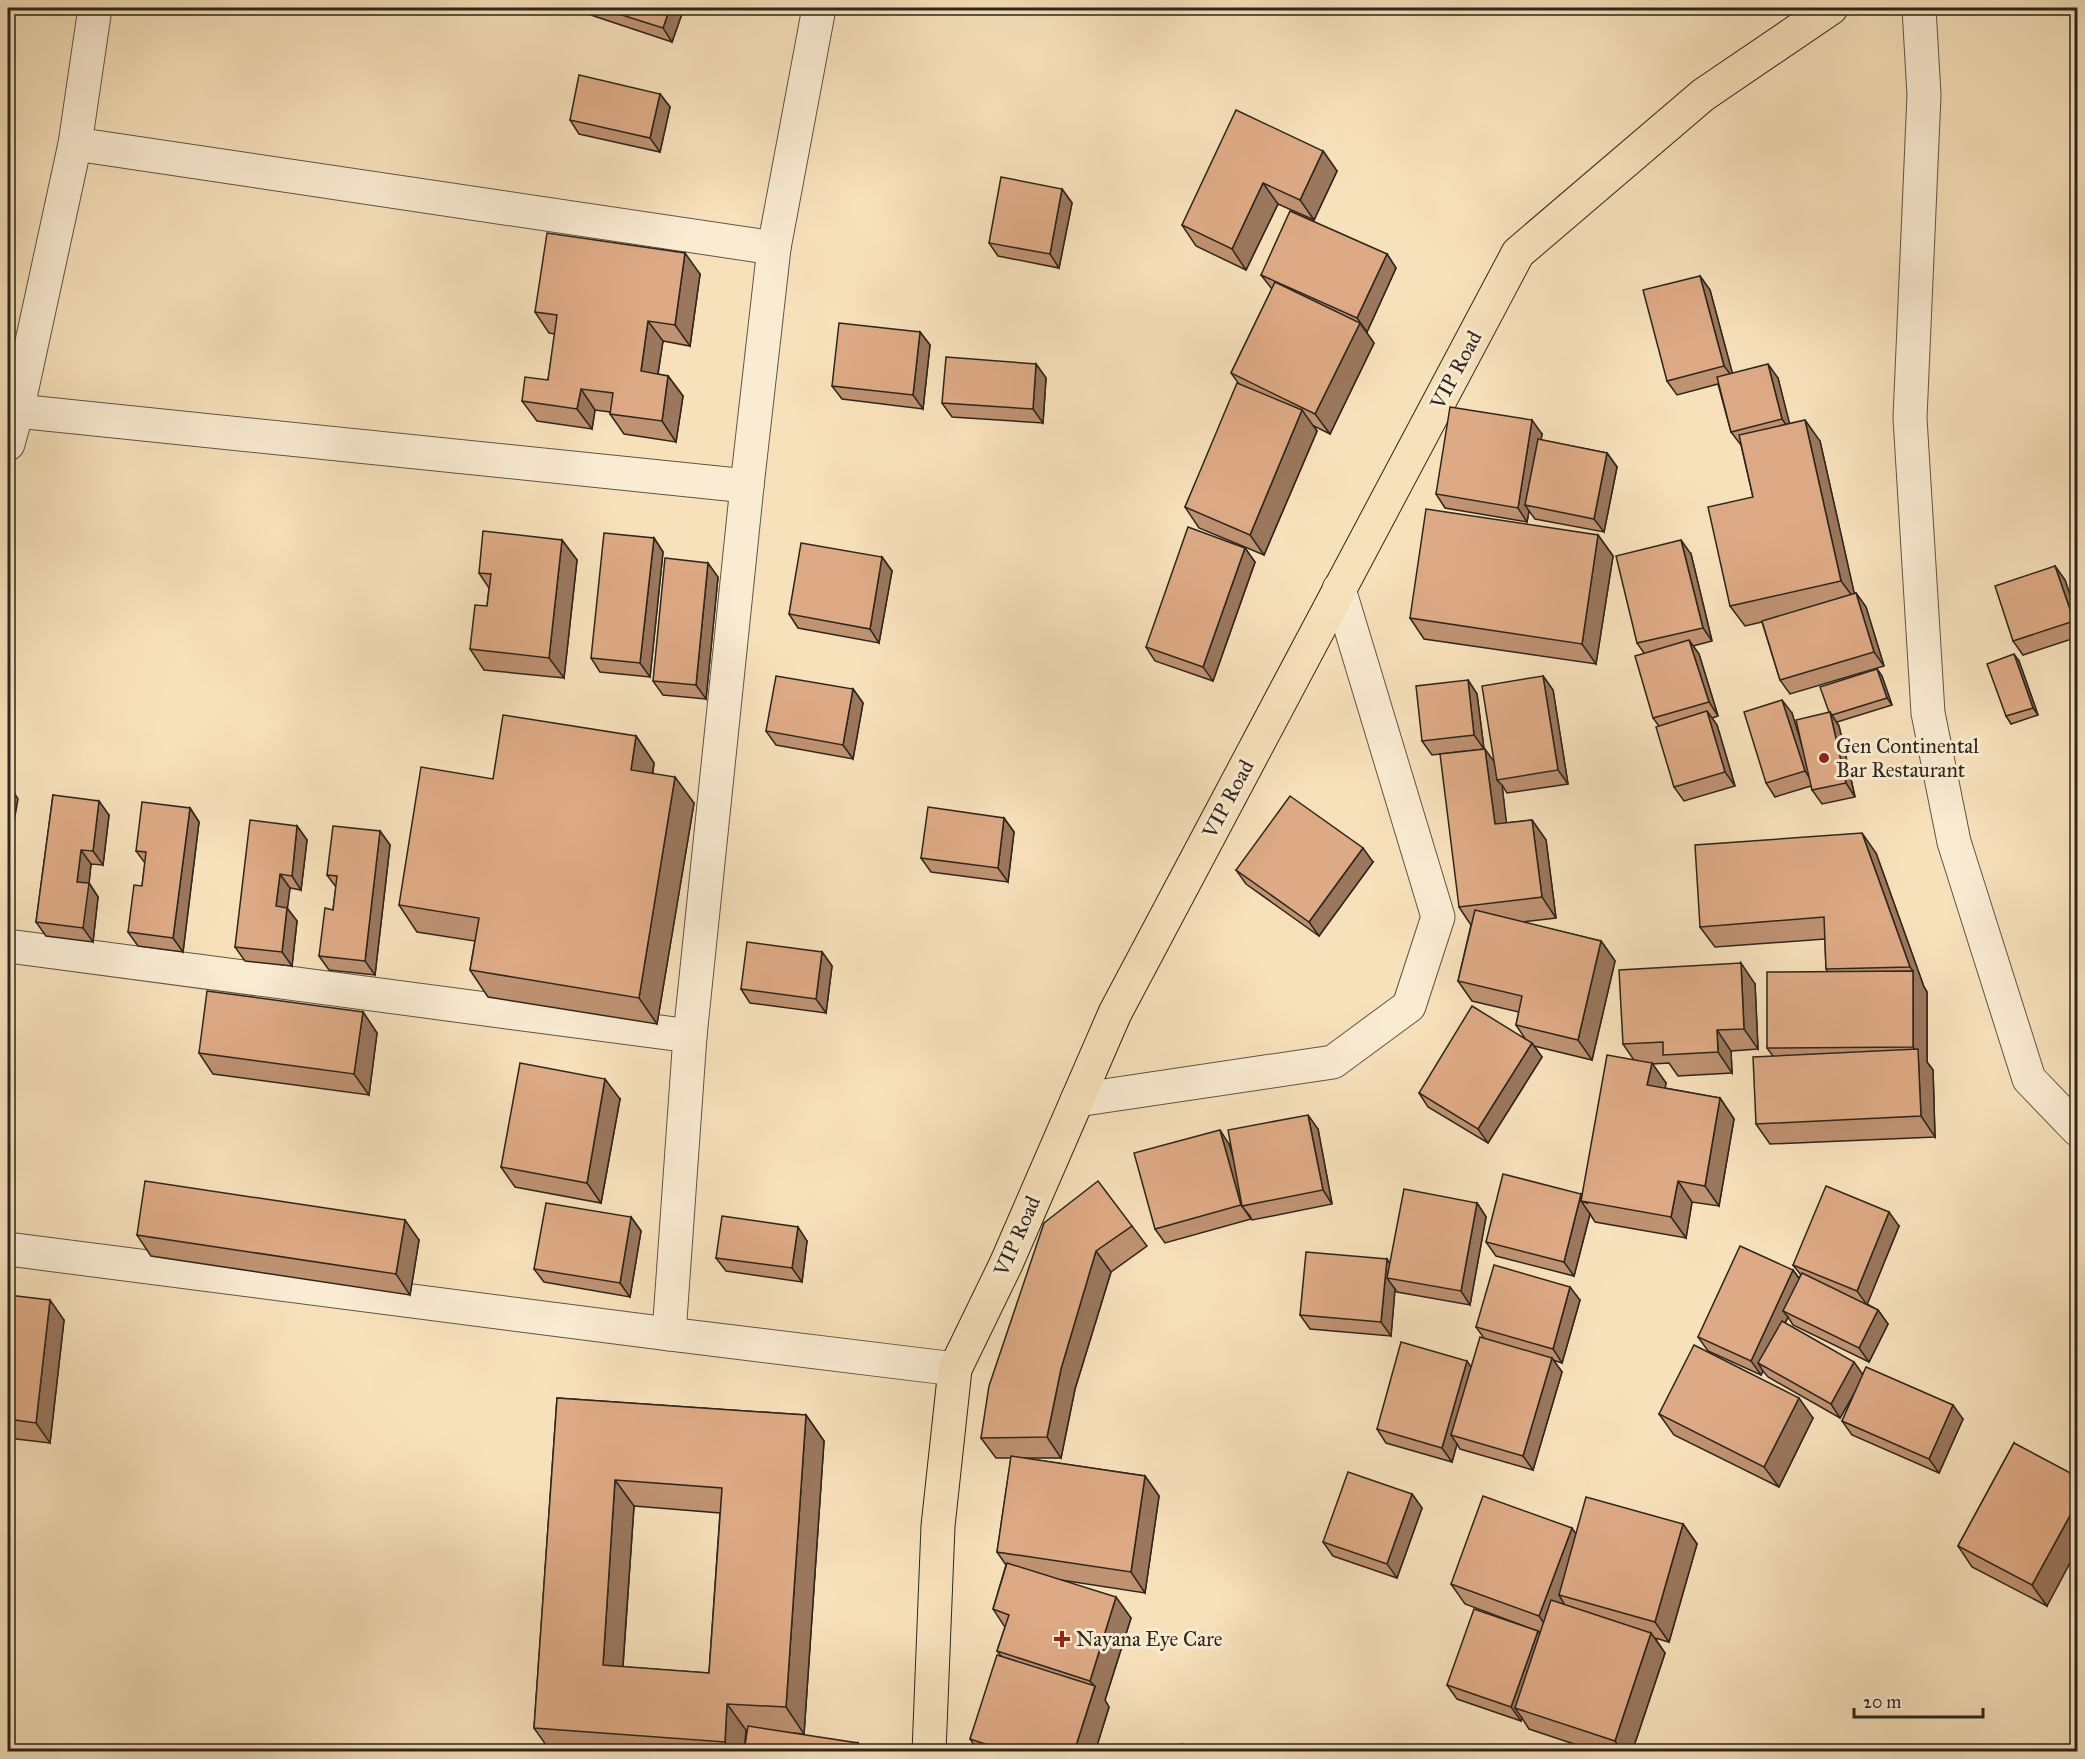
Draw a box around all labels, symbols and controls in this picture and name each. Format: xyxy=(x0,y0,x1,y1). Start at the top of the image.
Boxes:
street label: VIP Road xyxy=(1424,326,1488,414)
place label: Gen Continental Bar Restaurant xyxy=(1836,733,1979,783)
marker: Gen Continental Bar Restaurant xyxy=(1817,751,1831,765)
street label: VIP Road xyxy=(1196,755,1260,843)
street label: VIP Road xyxy=(987,1192,1046,1281)
place label: Nayana Eye Care xyxy=(1076,1626,1223,1652)
marker: Nayana Eye Care xyxy=(1053,1630,1071,1648)
scale bar xyxy=(1854,1681,1983,1719)
text: 20 m xyxy=(1863,1691,1901,1713)

